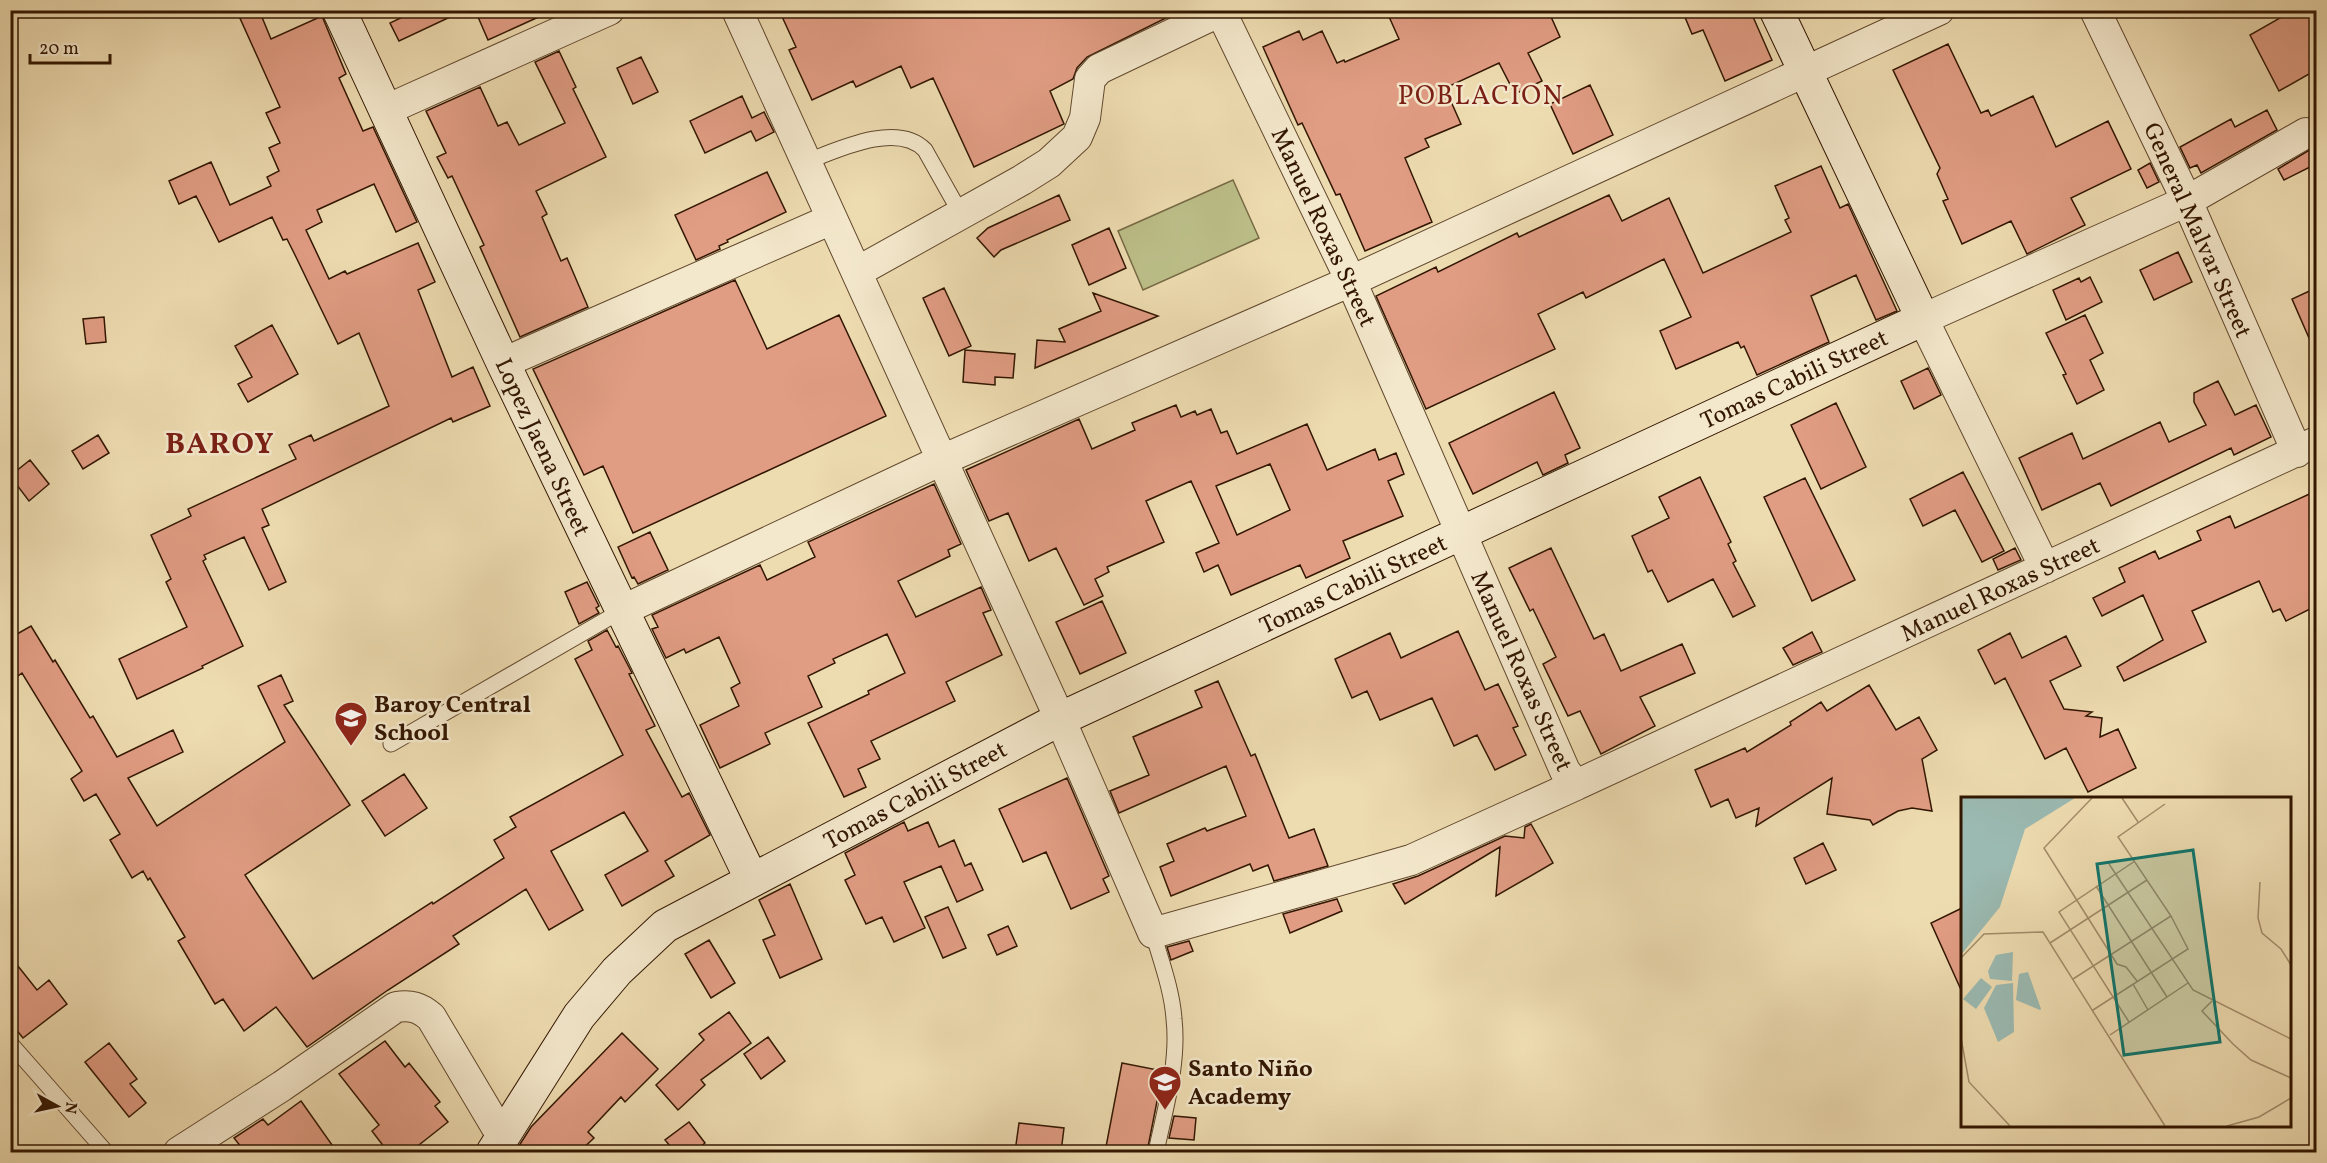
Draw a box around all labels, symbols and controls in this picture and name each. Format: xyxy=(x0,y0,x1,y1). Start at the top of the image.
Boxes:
scale bar xyxy=(30,27,110,65)
text: 20 m xyxy=(39,37,79,62)
district label: POBLACION xyxy=(1398,78,1564,116)
street label: General Malvar Street xyxy=(2133,118,2259,344)
street label: Manuel Roxas Street xyxy=(1261,123,1383,333)
street label: Tomas Cabili Street xyxy=(1695,322,1894,439)
street label: Lopez Jaena Street xyxy=(485,353,597,543)
district label: BAROY xyxy=(165,424,275,466)
street label: Tomas Cabili Street xyxy=(1254,527,1453,644)
street label: Manuel Roxas Street xyxy=(1896,530,2106,652)
street label: Manuel Roxas Street xyxy=(1461,566,1580,777)
place label: Baroy Central School xyxy=(374,689,531,751)
school or university icon: Baroy Central School xyxy=(333,700,369,747)
street label: Tomas Cabili Street xyxy=(818,734,1014,860)
inset map xyxy=(1961,797,2291,1127)
place label: Santo Niño Academy xyxy=(1188,1053,1313,1115)
school or university icon: Santo Niño Academy xyxy=(1147,1064,1183,1111)
north arrow xyxy=(27,1076,87,1136)
text: N xyxy=(58,1101,82,1115)

